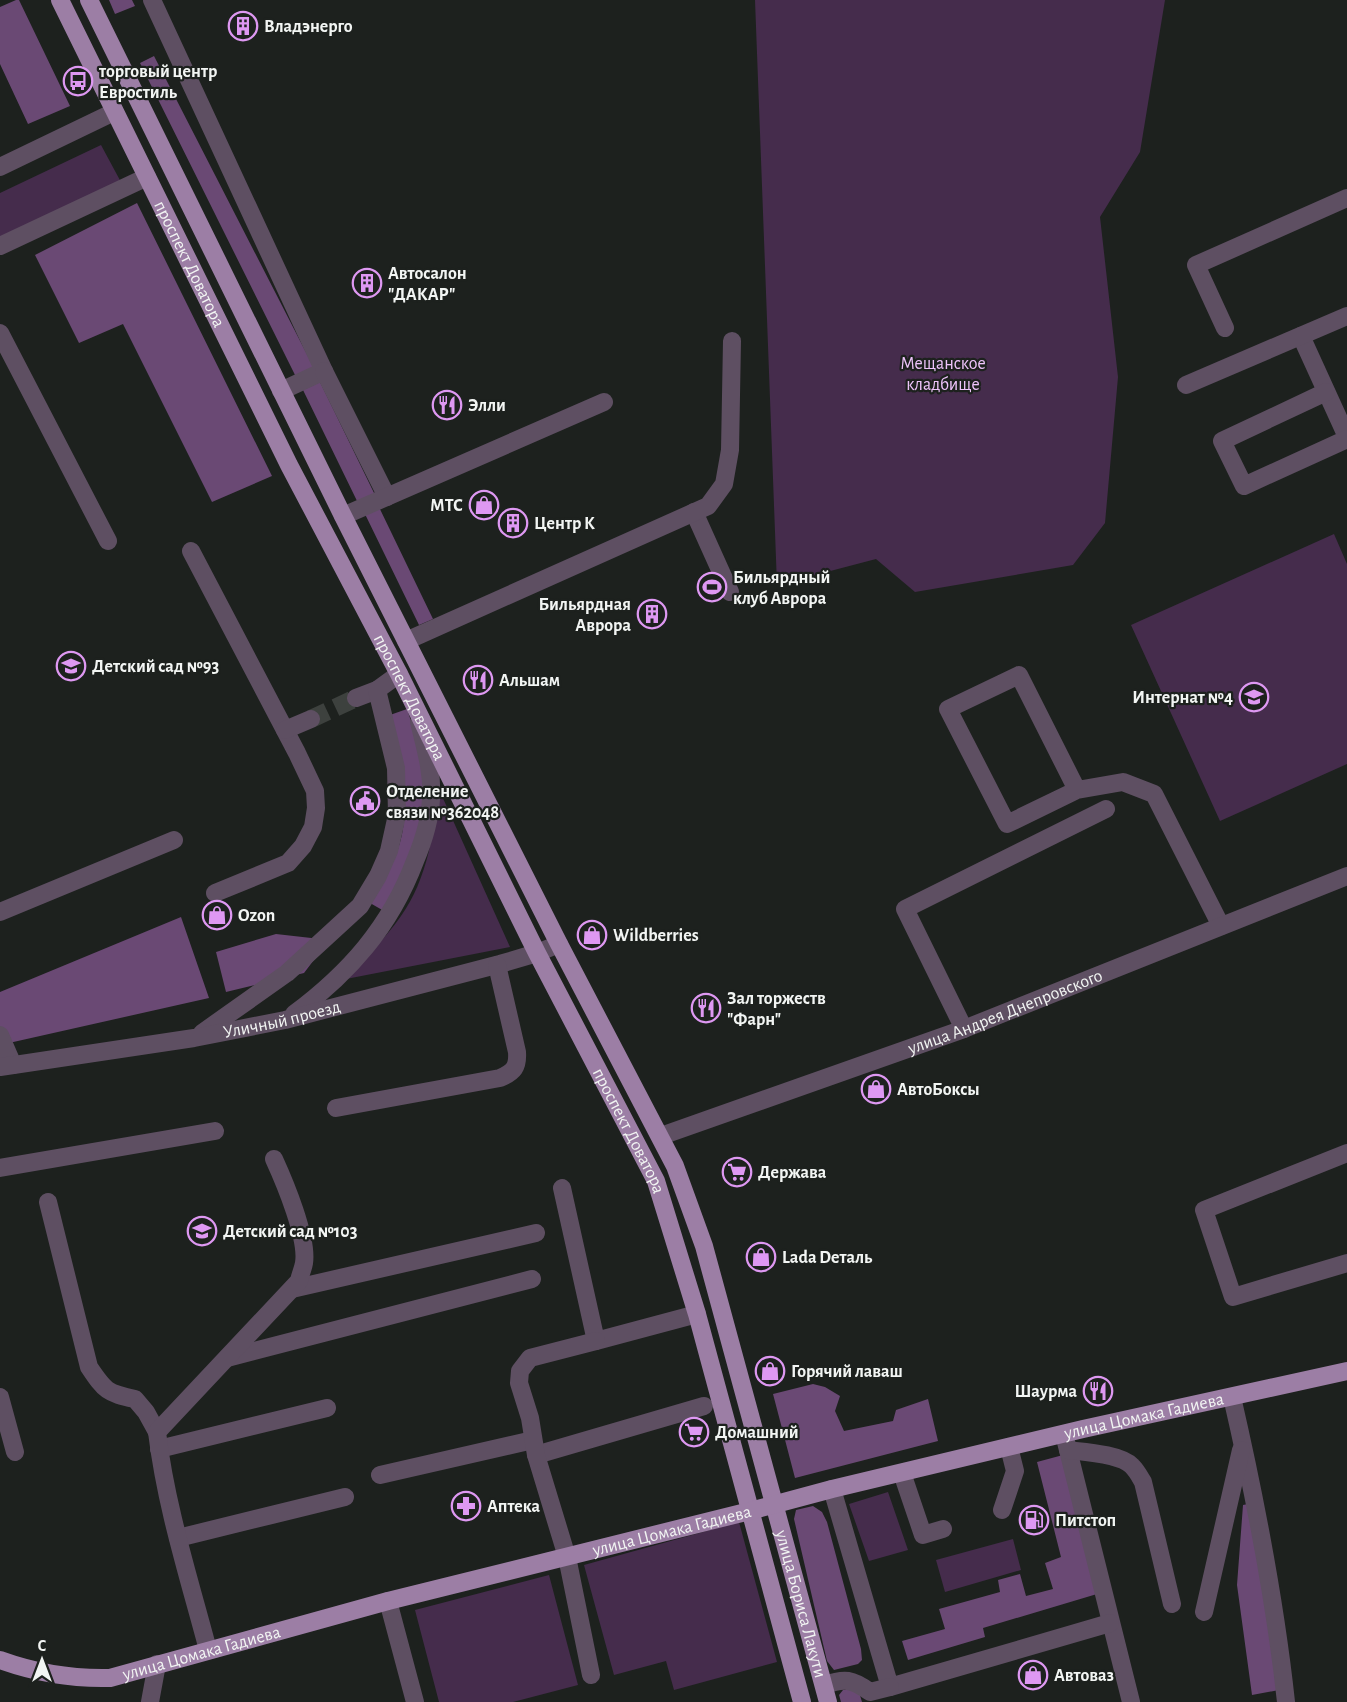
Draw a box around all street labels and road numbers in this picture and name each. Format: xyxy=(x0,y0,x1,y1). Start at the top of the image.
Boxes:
street label: проспект Доватора xyxy=(150,198,228,330)
street label: проспект Доватора xyxy=(370,631,448,763)
street label: улица Андрея Днепровского xyxy=(905,967,1105,1058)
street label: Уличный проезд xyxy=(222,998,343,1042)
street label: проспект Доватора xyxy=(589,1065,667,1196)
street label: улица Цомака Гадиева xyxy=(1062,1390,1226,1443)
street label: улица Цомака Гадиева xyxy=(590,1503,753,1560)
street label: улица Бориса Лакути xyxy=(771,1527,829,1680)
street label: улица Цомака Гадиева xyxy=(120,1623,283,1684)

